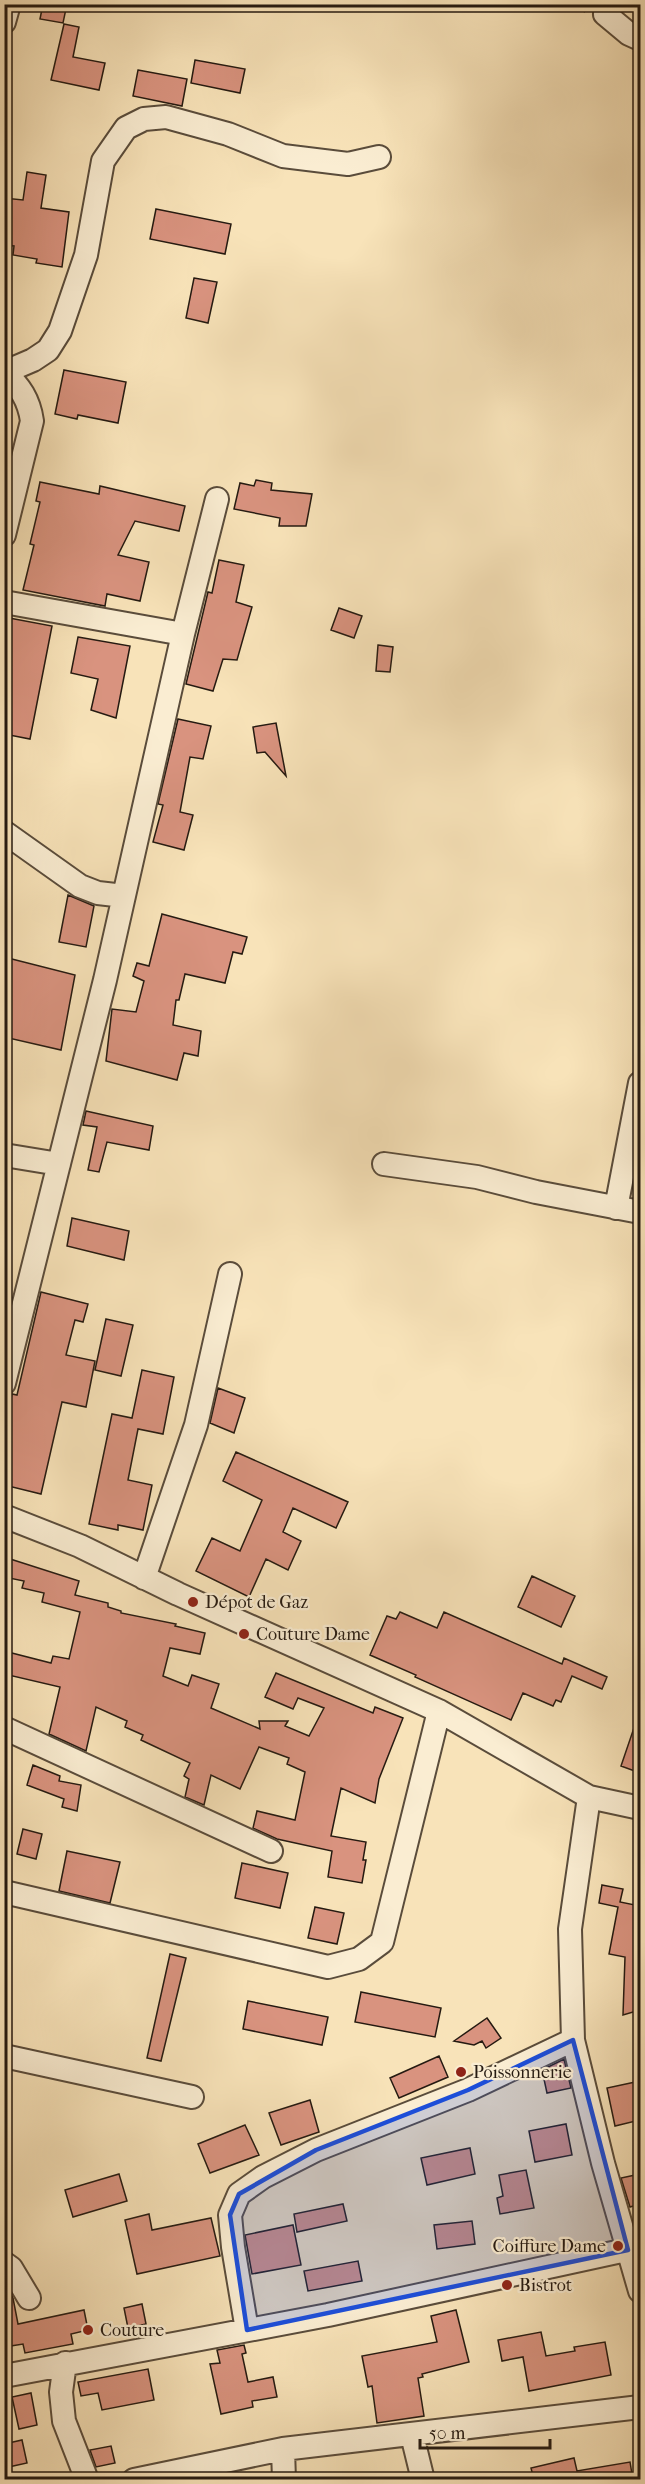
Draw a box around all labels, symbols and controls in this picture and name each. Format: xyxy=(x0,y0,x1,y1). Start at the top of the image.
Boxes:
place label: Dépot de Gaz xyxy=(205,1592,308,1613)
marker: Dépot de Gaz xyxy=(186,1595,200,1609)
place label: Couture Dame xyxy=(256,1624,370,1645)
marker: Couture Dame xyxy=(237,1627,251,1641)
place label: Poissonnerie xyxy=(473,2062,572,2083)
marker: Poissonnerie xyxy=(454,2065,468,2079)
place label: Coiffure Dame xyxy=(493,2236,606,2257)
marker: Coiffure Dame xyxy=(611,2239,625,2253)
place label: Bistrot xyxy=(519,2275,573,2296)
marker: Bistrot xyxy=(500,2278,514,2292)
place label: Couture xyxy=(100,2320,164,2341)
marker: Couture xyxy=(81,2323,95,2337)
scale bar xyxy=(420,2412,550,2450)
text: 50 m xyxy=(429,2423,466,2444)

